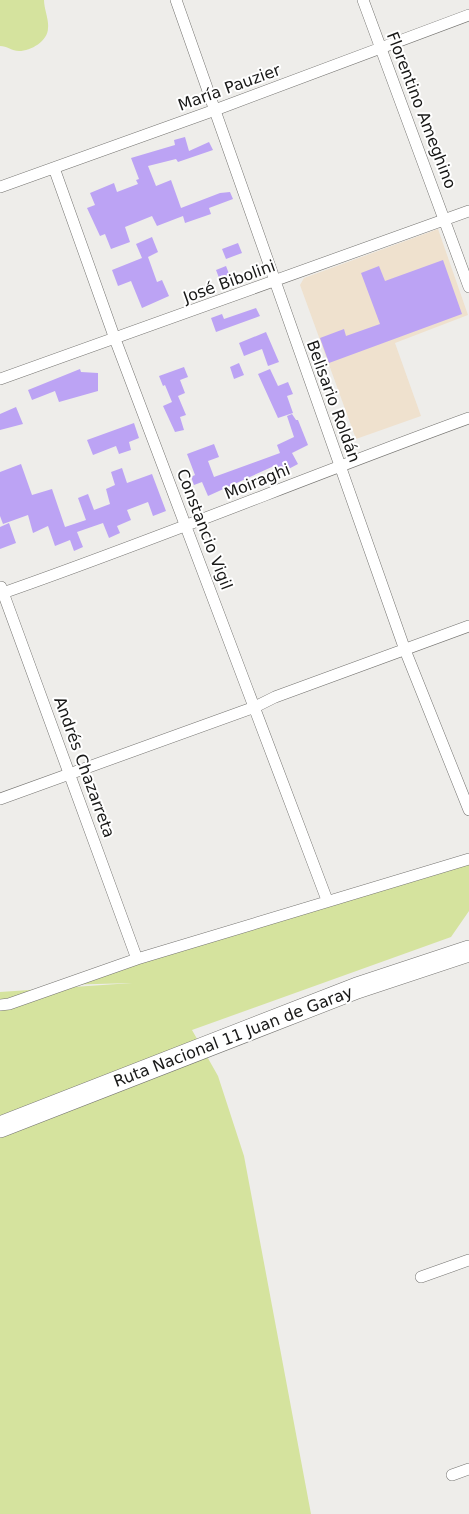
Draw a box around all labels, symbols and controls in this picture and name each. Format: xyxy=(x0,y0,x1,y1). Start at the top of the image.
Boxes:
street label: Florentino Ameghino xyxy=(383,29,460,191)
street label: María Pauzier xyxy=(175,60,283,115)
street label: José Bibolini xyxy=(180,256,278,307)
street label: Belisario Roldán xyxy=(303,338,364,465)
street label: Moiraghi xyxy=(222,460,293,503)
street label: Constancio Vigil xyxy=(173,466,236,592)
street label: Andrés Chazarreta xyxy=(50,694,119,840)
street label: Ruta Nacional 11 Juan de Garay xyxy=(111,982,355,1091)

